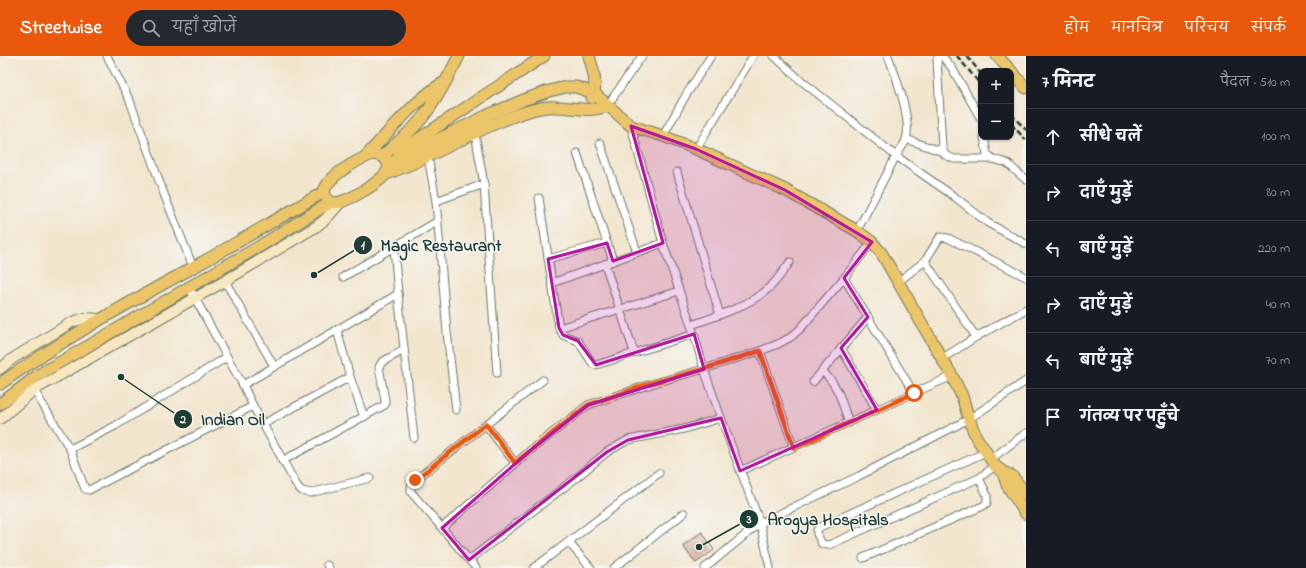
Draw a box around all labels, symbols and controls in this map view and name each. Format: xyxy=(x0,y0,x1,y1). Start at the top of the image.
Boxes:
search box xyxy=(126,10,406,46)
text: Streetwise xyxy=(20,15,102,42)
icon: search xyxy=(140,17,162,39)
text: यहाँ खोजें xyxy=(172,17,236,39)
text: होम xyxy=(1065,18,1089,39)
text: मानचित्र xyxy=(1111,18,1163,39)
text: परिचय xyxy=(1185,18,1229,39)
text: संपर्क xyxy=(1251,18,1286,39)
map controls xyxy=(978,68,1014,140)
button: + xyxy=(978,68,1014,104)
text: 7 मिनट xyxy=(1042,70,1095,95)
text: पैदल · 510 m xyxy=(1220,73,1290,92)
button: − xyxy=(978,104,1014,140)
icon: ahead xyxy=(1042,126,1064,148)
text: सीधे चलें xyxy=(1080,126,1141,148)
text: 100 m xyxy=(1261,127,1290,146)
icon: right xyxy=(1042,182,1064,204)
text: दाएँ मुड़ें xyxy=(1080,182,1132,204)
text: 80 m xyxy=(1266,183,1290,202)
callout: Magic Restaurant xyxy=(353,231,510,260)
text: Magic Restaurant xyxy=(381,234,502,261)
text: 1 xyxy=(361,237,365,255)
icon: left xyxy=(1042,238,1064,260)
text: बाएँ मुड़ें xyxy=(1080,238,1133,260)
text: 220 m xyxy=(1258,239,1290,258)
icon: right xyxy=(1042,294,1064,316)
text: दाएँ मुड़ें xyxy=(1080,294,1132,316)
text: 40 m xyxy=(1266,295,1290,314)
icon: left xyxy=(1042,350,1064,372)
text: बाएँ मुड़ें xyxy=(1080,350,1133,372)
text: 70 m xyxy=(1266,351,1290,370)
route start xyxy=(905,384,923,402)
callout: Indian Oil xyxy=(173,405,273,434)
icon: arrive xyxy=(1042,406,1064,428)
text: गंतव्य पर पहुँचे xyxy=(1080,406,1179,428)
text: Indian Oil xyxy=(201,408,265,433)
text: 2 xyxy=(179,411,186,429)
route end xyxy=(406,471,424,489)
callout: Arogya Hospitals xyxy=(739,505,896,534)
text: Arogya Hospitals xyxy=(767,508,889,535)
text: 3 xyxy=(746,511,752,529)

